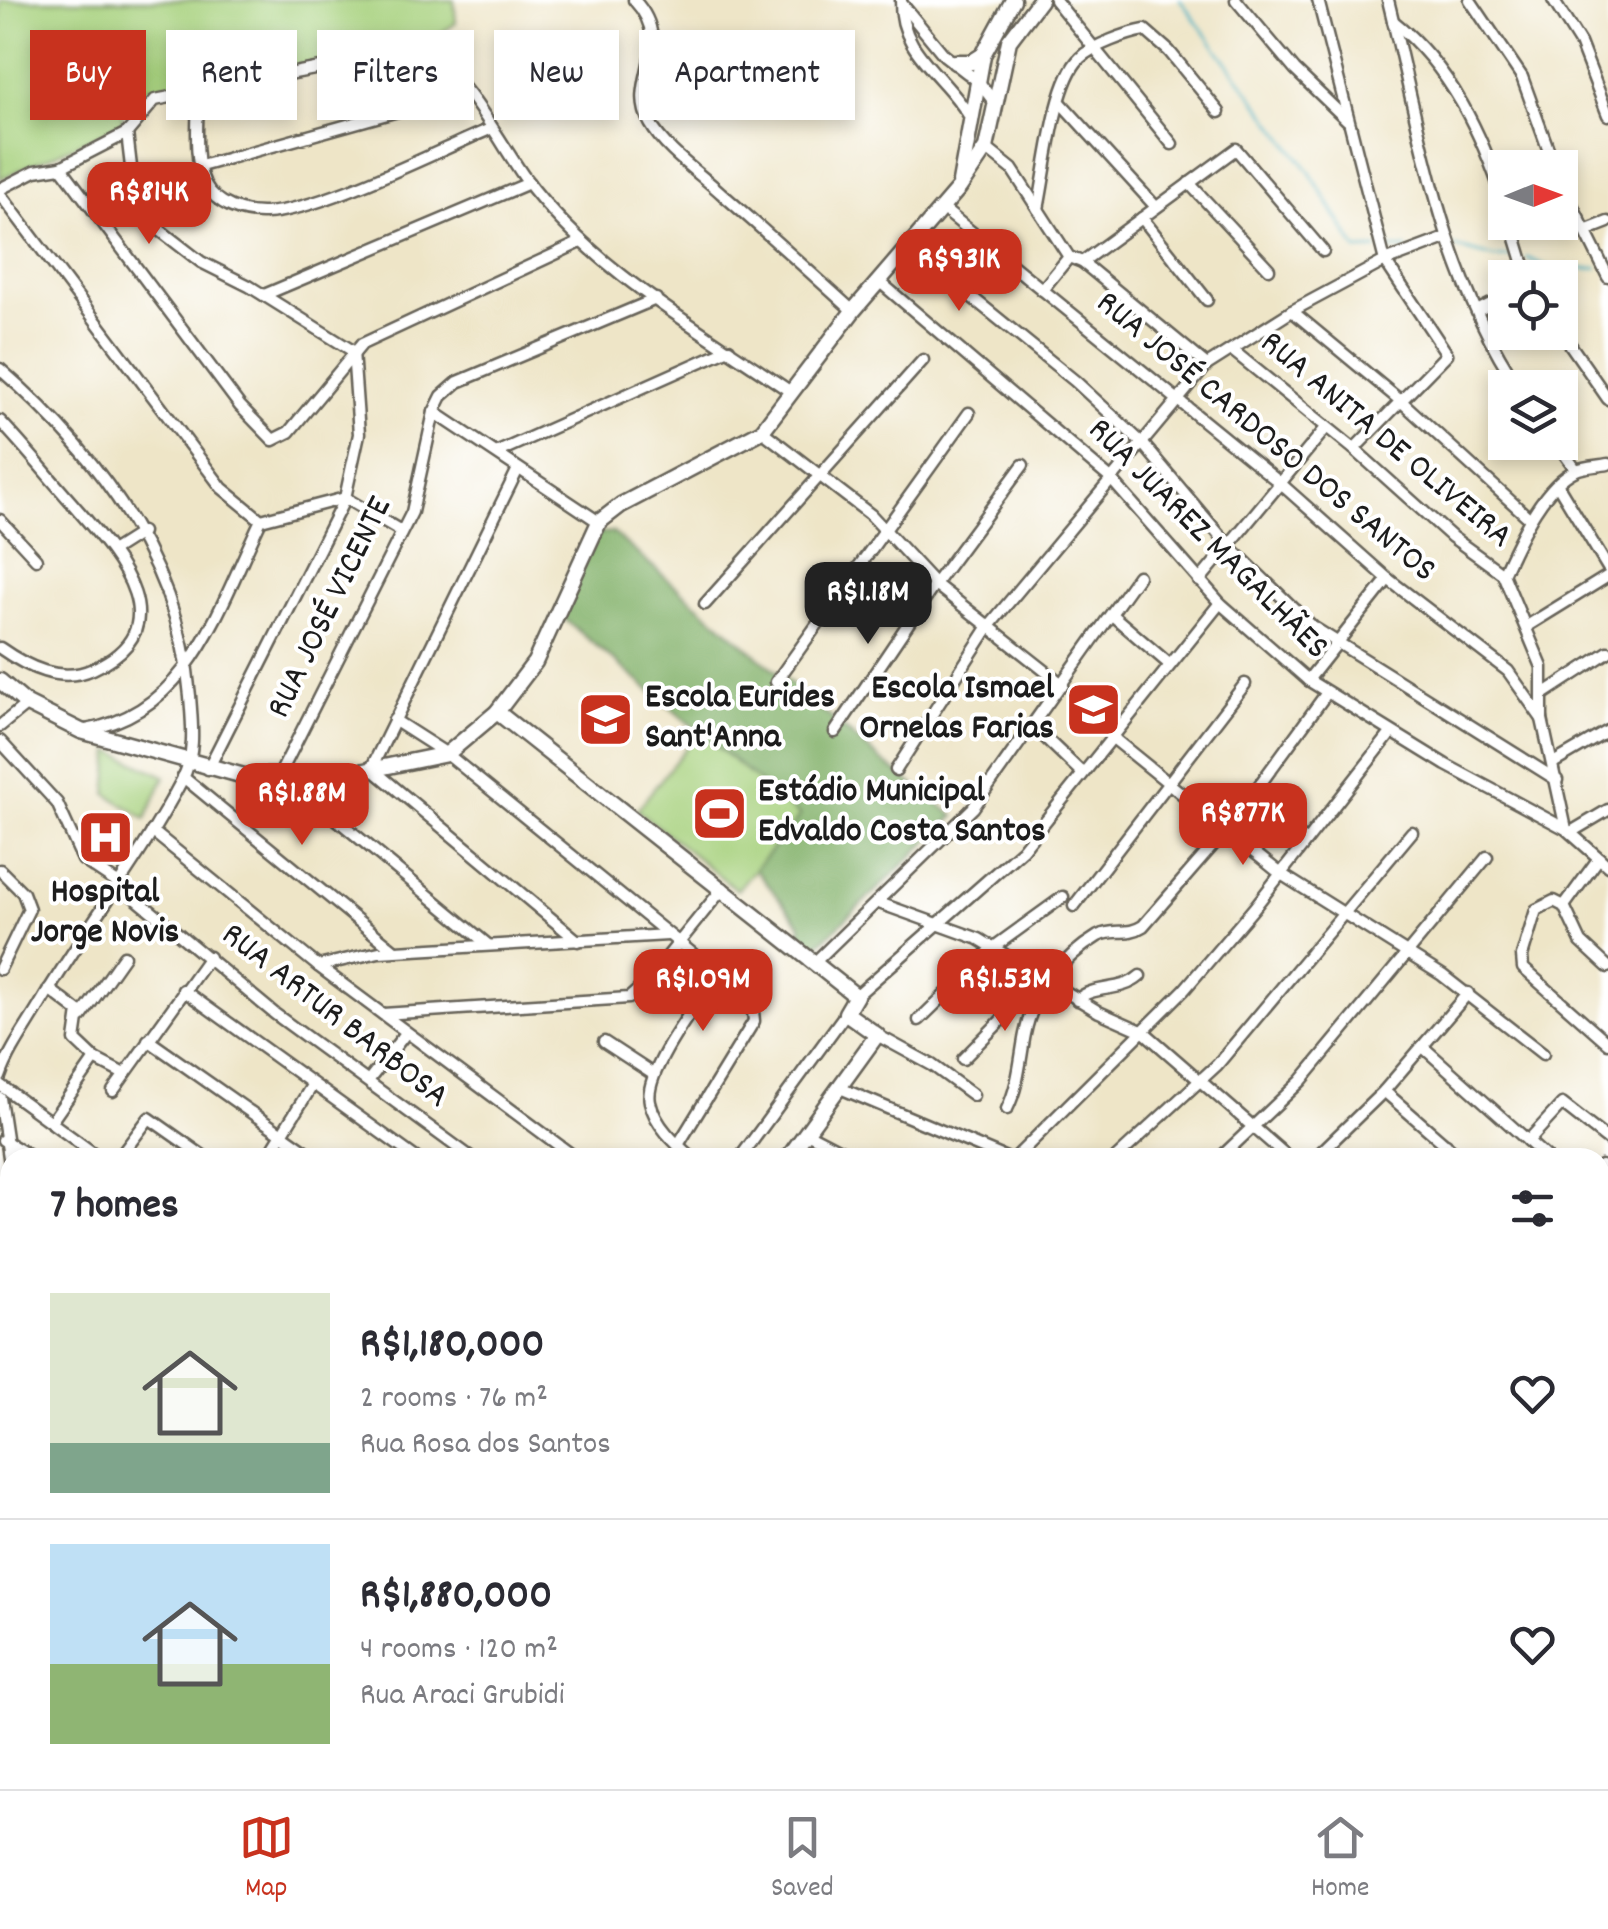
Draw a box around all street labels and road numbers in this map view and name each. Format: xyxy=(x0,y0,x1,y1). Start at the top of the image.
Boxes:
street label: RUA JOSÉ CARDOSO DOS SANTOS xyxy=(1084,280,1446,596)
street label: RUA ANITA DE OLIVEIRA xyxy=(1248,320,1522,562)
street label: RUA JUAREZ MAGALHÃES xyxy=(1075,408,1339,672)
street label: RUA JOSÉ VICENTE xyxy=(256,489,406,727)
street label: RUA ARTUR BARBOSA xyxy=(209,912,459,1122)

